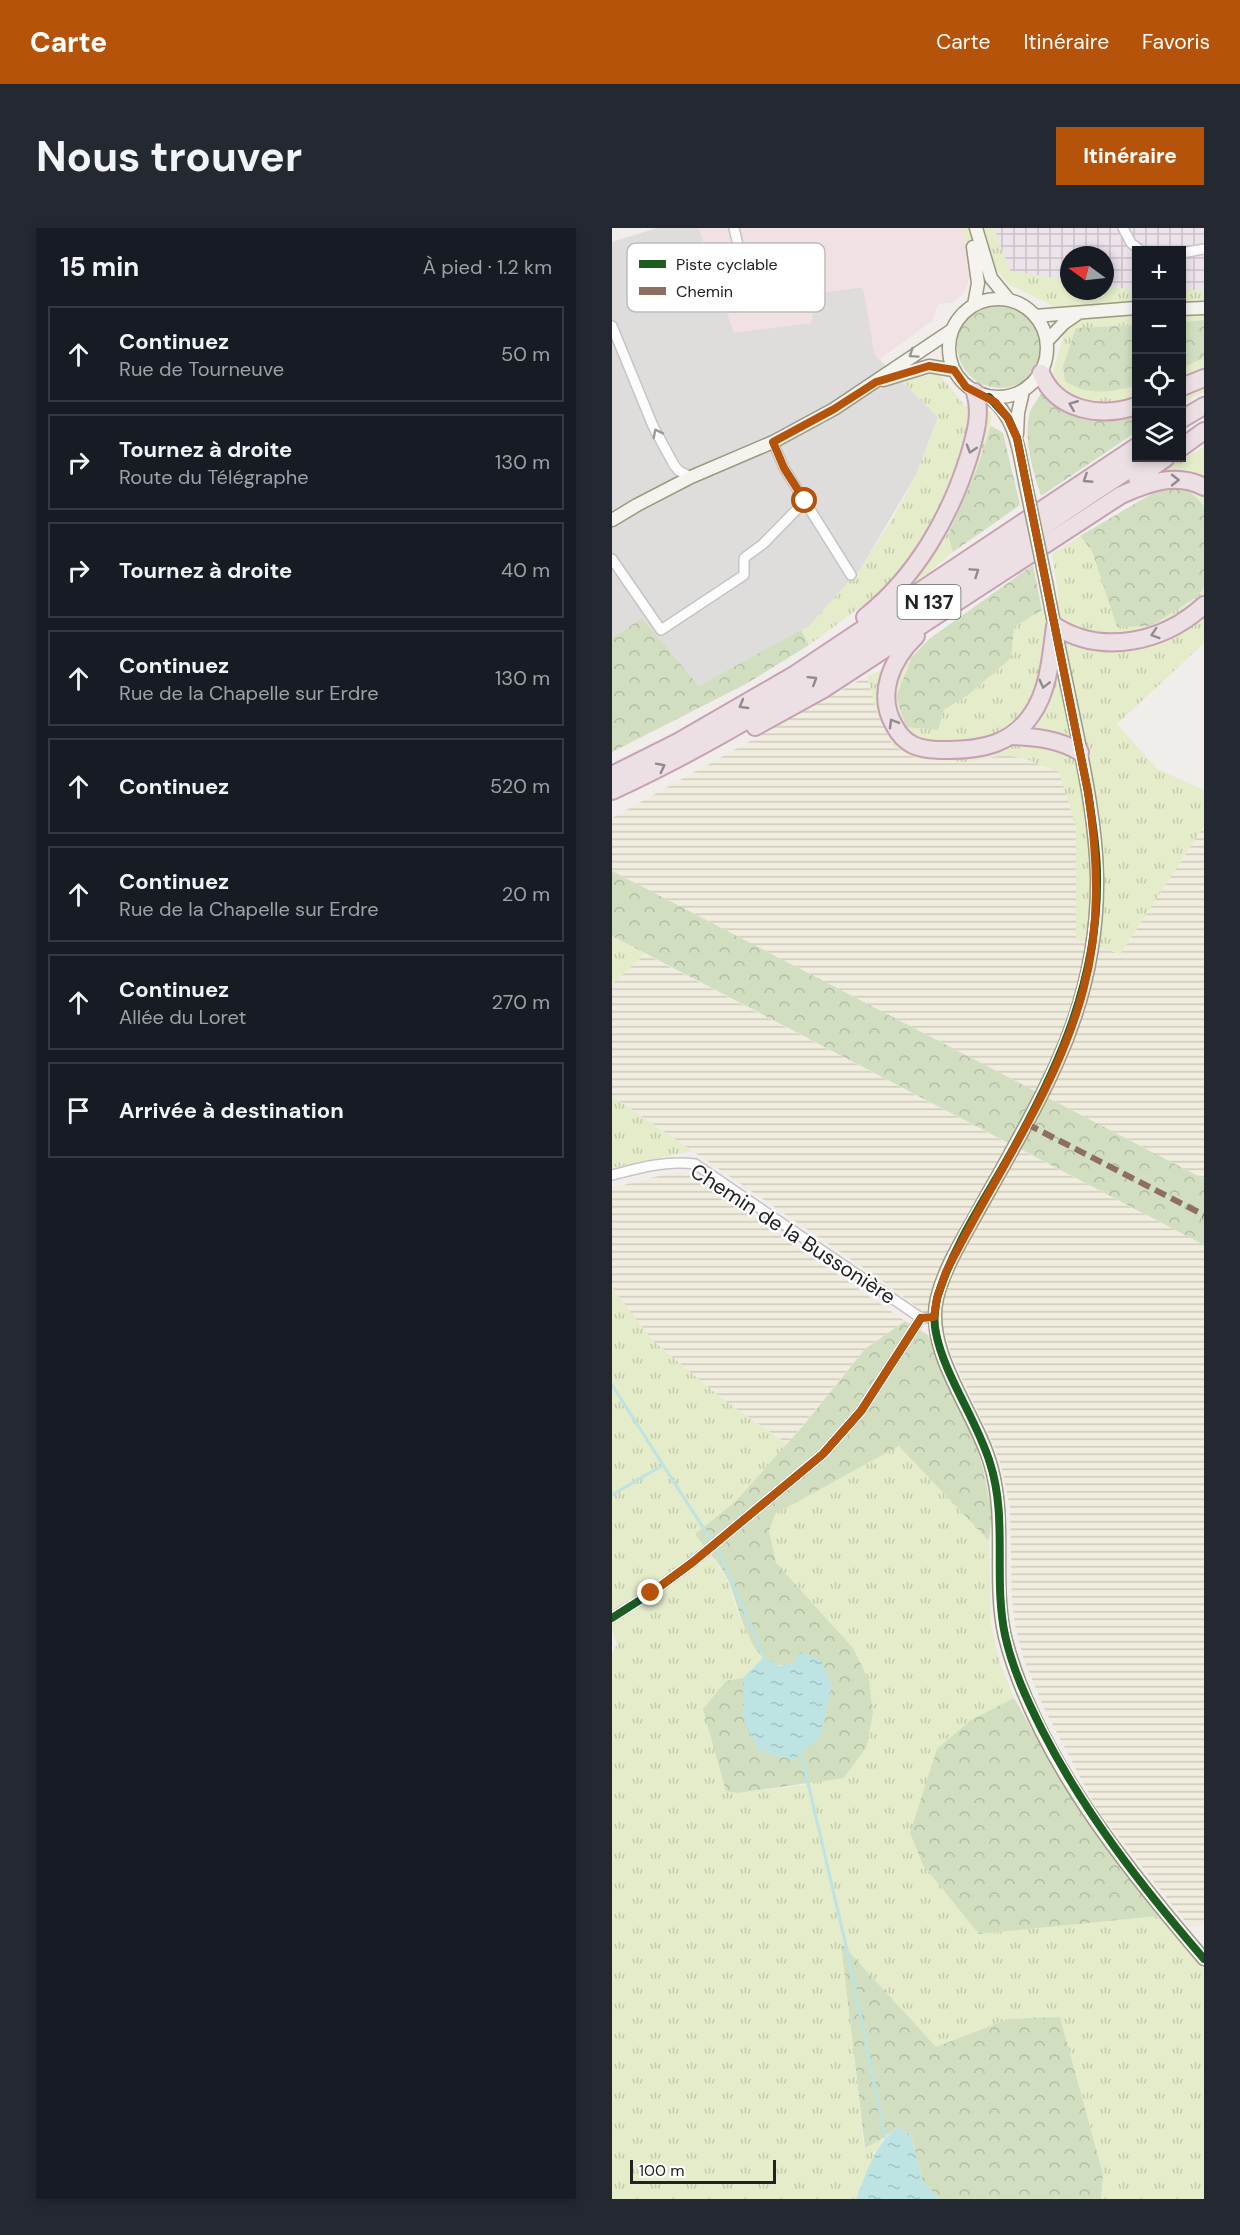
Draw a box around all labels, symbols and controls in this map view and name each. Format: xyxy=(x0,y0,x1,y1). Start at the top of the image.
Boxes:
text: Carte xyxy=(30,24,107,61)
text: Carte xyxy=(936,28,990,56)
text: Itinéraire xyxy=(1023,28,1109,56)
text: Favoris xyxy=(1142,28,1210,56)
button: Itinéraire xyxy=(1056,127,1204,185)
text: Nous trouver xyxy=(36,129,302,184)
legend xyxy=(627,243,825,312)
north arrow xyxy=(1060,246,1114,300)
map controls xyxy=(1132,246,1186,462)
button: + xyxy=(1132,246,1186,300)
text: 15 min xyxy=(60,250,139,284)
text: À pied · 1.2 km xyxy=(423,254,552,280)
text: Piste cyclable xyxy=(676,254,778,275)
text: Chemin xyxy=(676,281,733,302)
button: − xyxy=(1132,300,1186,354)
text: Continuez xyxy=(119,327,229,356)
icon: ahead xyxy=(62,338,95,371)
text: 50 m xyxy=(501,341,550,367)
one-way arrow xyxy=(909,347,920,358)
button: locate xyxy=(1132,354,1186,408)
text: Rue de Tourneuve xyxy=(119,356,284,382)
one-way arrow xyxy=(1068,400,1079,412)
button: layers xyxy=(1132,408,1186,462)
one-way arrow xyxy=(652,428,664,439)
text: Tournez à droite xyxy=(119,435,292,464)
one-way arrow xyxy=(966,443,978,454)
icon: right xyxy=(62,446,95,479)
text: 130 m xyxy=(495,449,550,475)
text: Route du Télégraphe xyxy=(119,464,309,490)
one-way arrow xyxy=(1083,472,1094,483)
one-way arrow xyxy=(1170,474,1179,487)
route start xyxy=(791,487,817,513)
icon: right xyxy=(62,554,95,587)
text: Tournez à droite xyxy=(119,556,292,585)
text: 40 m xyxy=(501,557,550,583)
one-way arrow xyxy=(968,568,979,579)
road number: N 137 xyxy=(898,585,960,619)
one-way arrow xyxy=(1150,627,1161,640)
text: Continuez xyxy=(119,651,229,680)
icon: ahead xyxy=(62,662,95,695)
text: 130 m xyxy=(495,665,550,691)
one-way arrow xyxy=(807,675,817,687)
one-way arrow xyxy=(1039,679,1052,689)
text: Rue de la Chapelle sur Erdre xyxy=(119,680,379,706)
one-way arrow xyxy=(739,698,750,710)
one-way arrow xyxy=(889,719,900,729)
one-way arrow xyxy=(654,763,665,774)
icon: ahead xyxy=(62,770,95,803)
text: Continuez xyxy=(119,772,229,801)
text: 520 m xyxy=(490,773,550,799)
text: Continuez xyxy=(119,867,229,896)
icon: ahead xyxy=(62,878,95,911)
text: 20 m xyxy=(502,881,550,907)
text: Rue de la Chapelle sur Erdre xyxy=(119,896,379,922)
text: Continuez xyxy=(119,975,229,1004)
icon: ahead xyxy=(62,986,95,1019)
text: 270 m xyxy=(492,989,550,1015)
text: Allée du Loret xyxy=(119,1004,246,1030)
icon: arrive xyxy=(62,1094,95,1127)
text: Arrivée à destination xyxy=(119,1096,344,1125)
street label: Chemin de la Bussonière xyxy=(685,1157,901,1311)
route end xyxy=(637,1579,663,1605)
scale bar xyxy=(630,2157,776,2184)
text: 100 m xyxy=(639,2160,684,2181)

